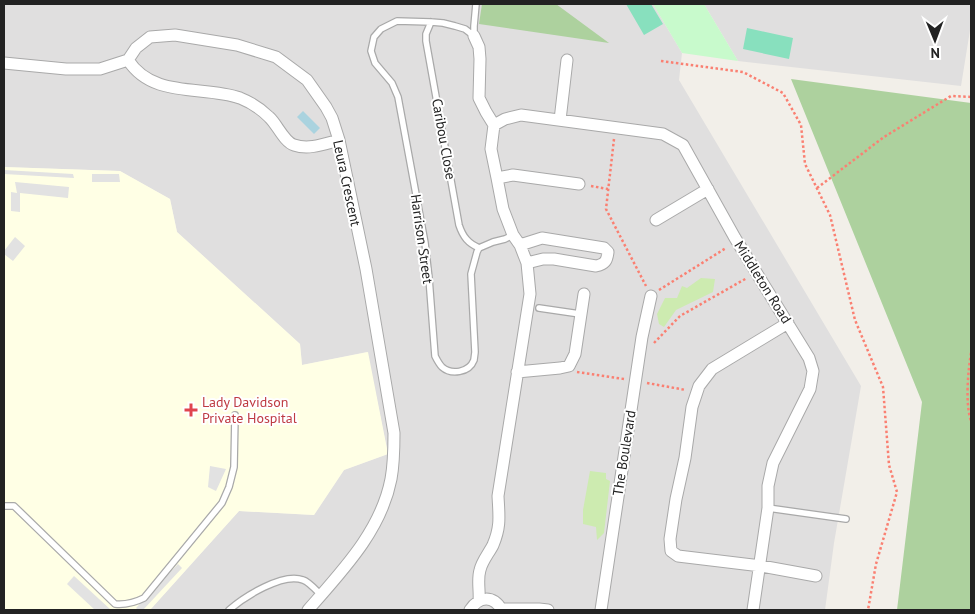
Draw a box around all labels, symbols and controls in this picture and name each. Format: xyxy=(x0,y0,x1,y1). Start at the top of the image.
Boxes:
north arrow xyxy=(910,15,960,65)
text: N xyxy=(930,44,940,62)
street label: Caribou Close xyxy=(428,97,460,181)
street label: Leura Crescent xyxy=(329,138,365,228)
street label: Harrison Street xyxy=(407,193,437,285)
street label: Middleton Road xyxy=(730,237,796,327)
place label: Lady Davidson Private Hospital xyxy=(202,393,297,427)
marker: Lady Davidson Private Hospital xyxy=(184,403,198,417)
street label: The Boulevard xyxy=(608,409,640,497)

